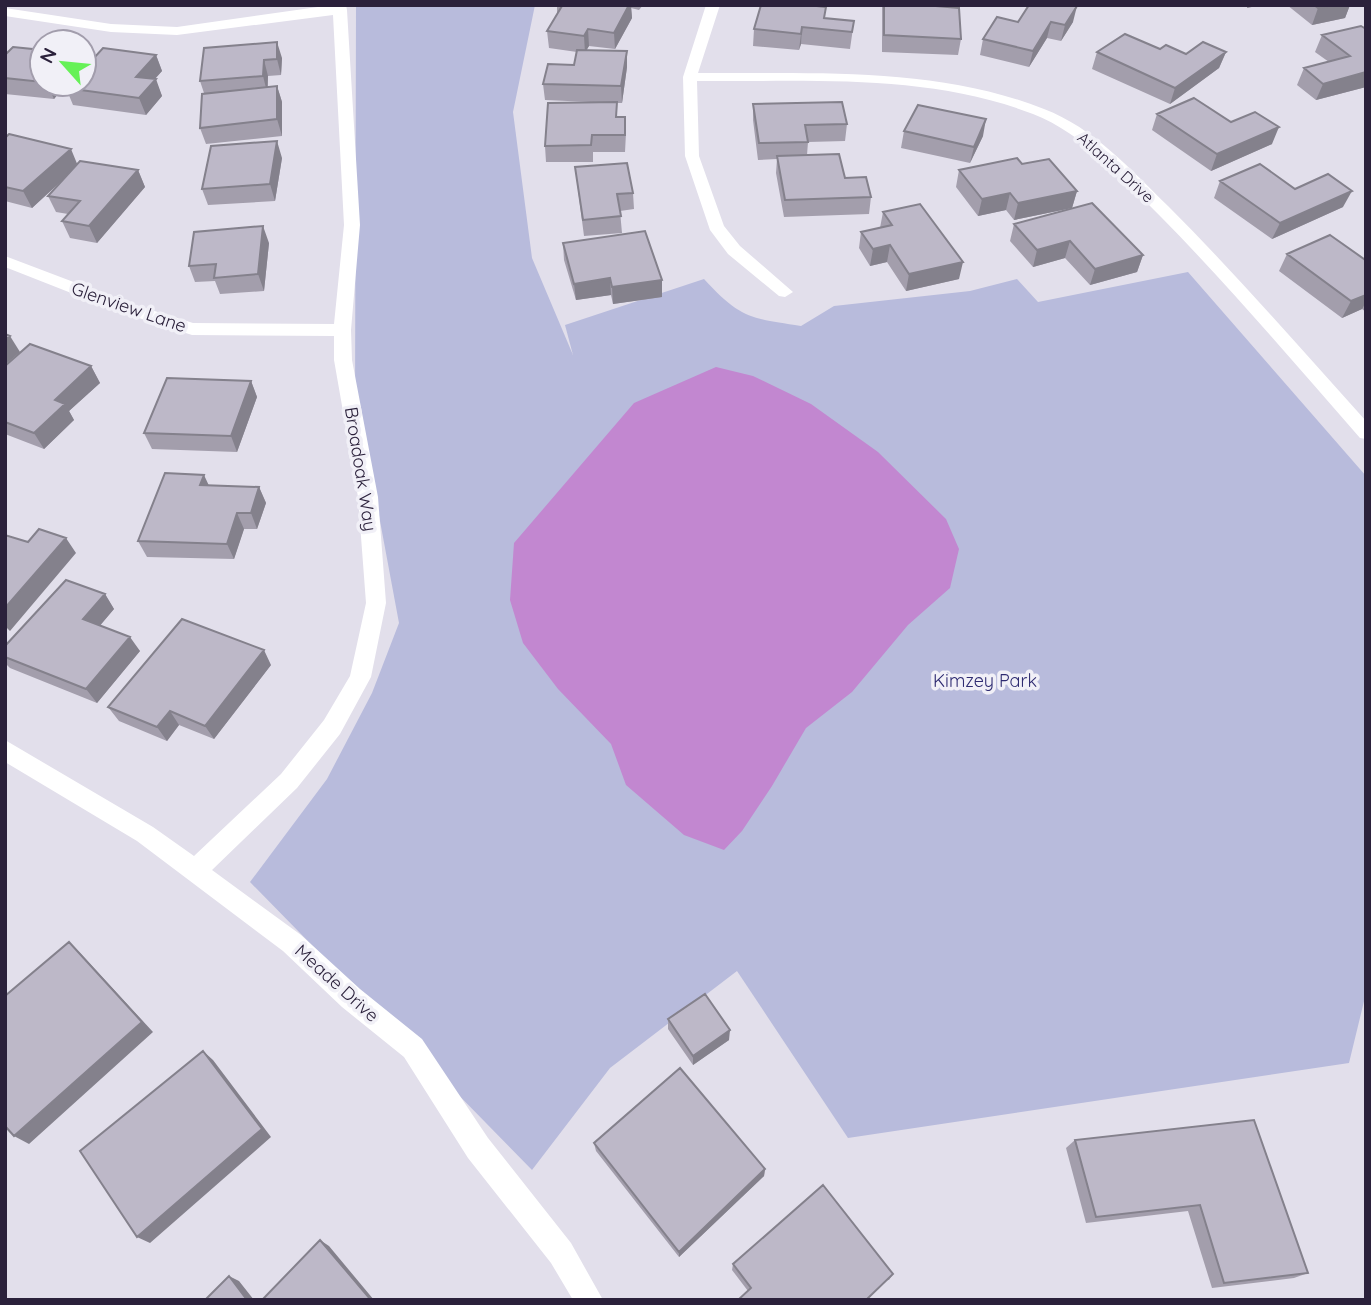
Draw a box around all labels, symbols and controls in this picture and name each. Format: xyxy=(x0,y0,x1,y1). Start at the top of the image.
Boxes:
north arrow xyxy=(28,28,98,98)
text: N xyxy=(34,44,62,67)
street label: Atlanta Drive xyxy=(1074,127,1158,207)
street label: Glenview Lane xyxy=(69,277,189,337)
street label: Broadoak Way xyxy=(340,405,382,533)
park label: Kimzey Park xyxy=(933,669,1037,692)
street label: Meade Drive xyxy=(290,939,384,1027)

